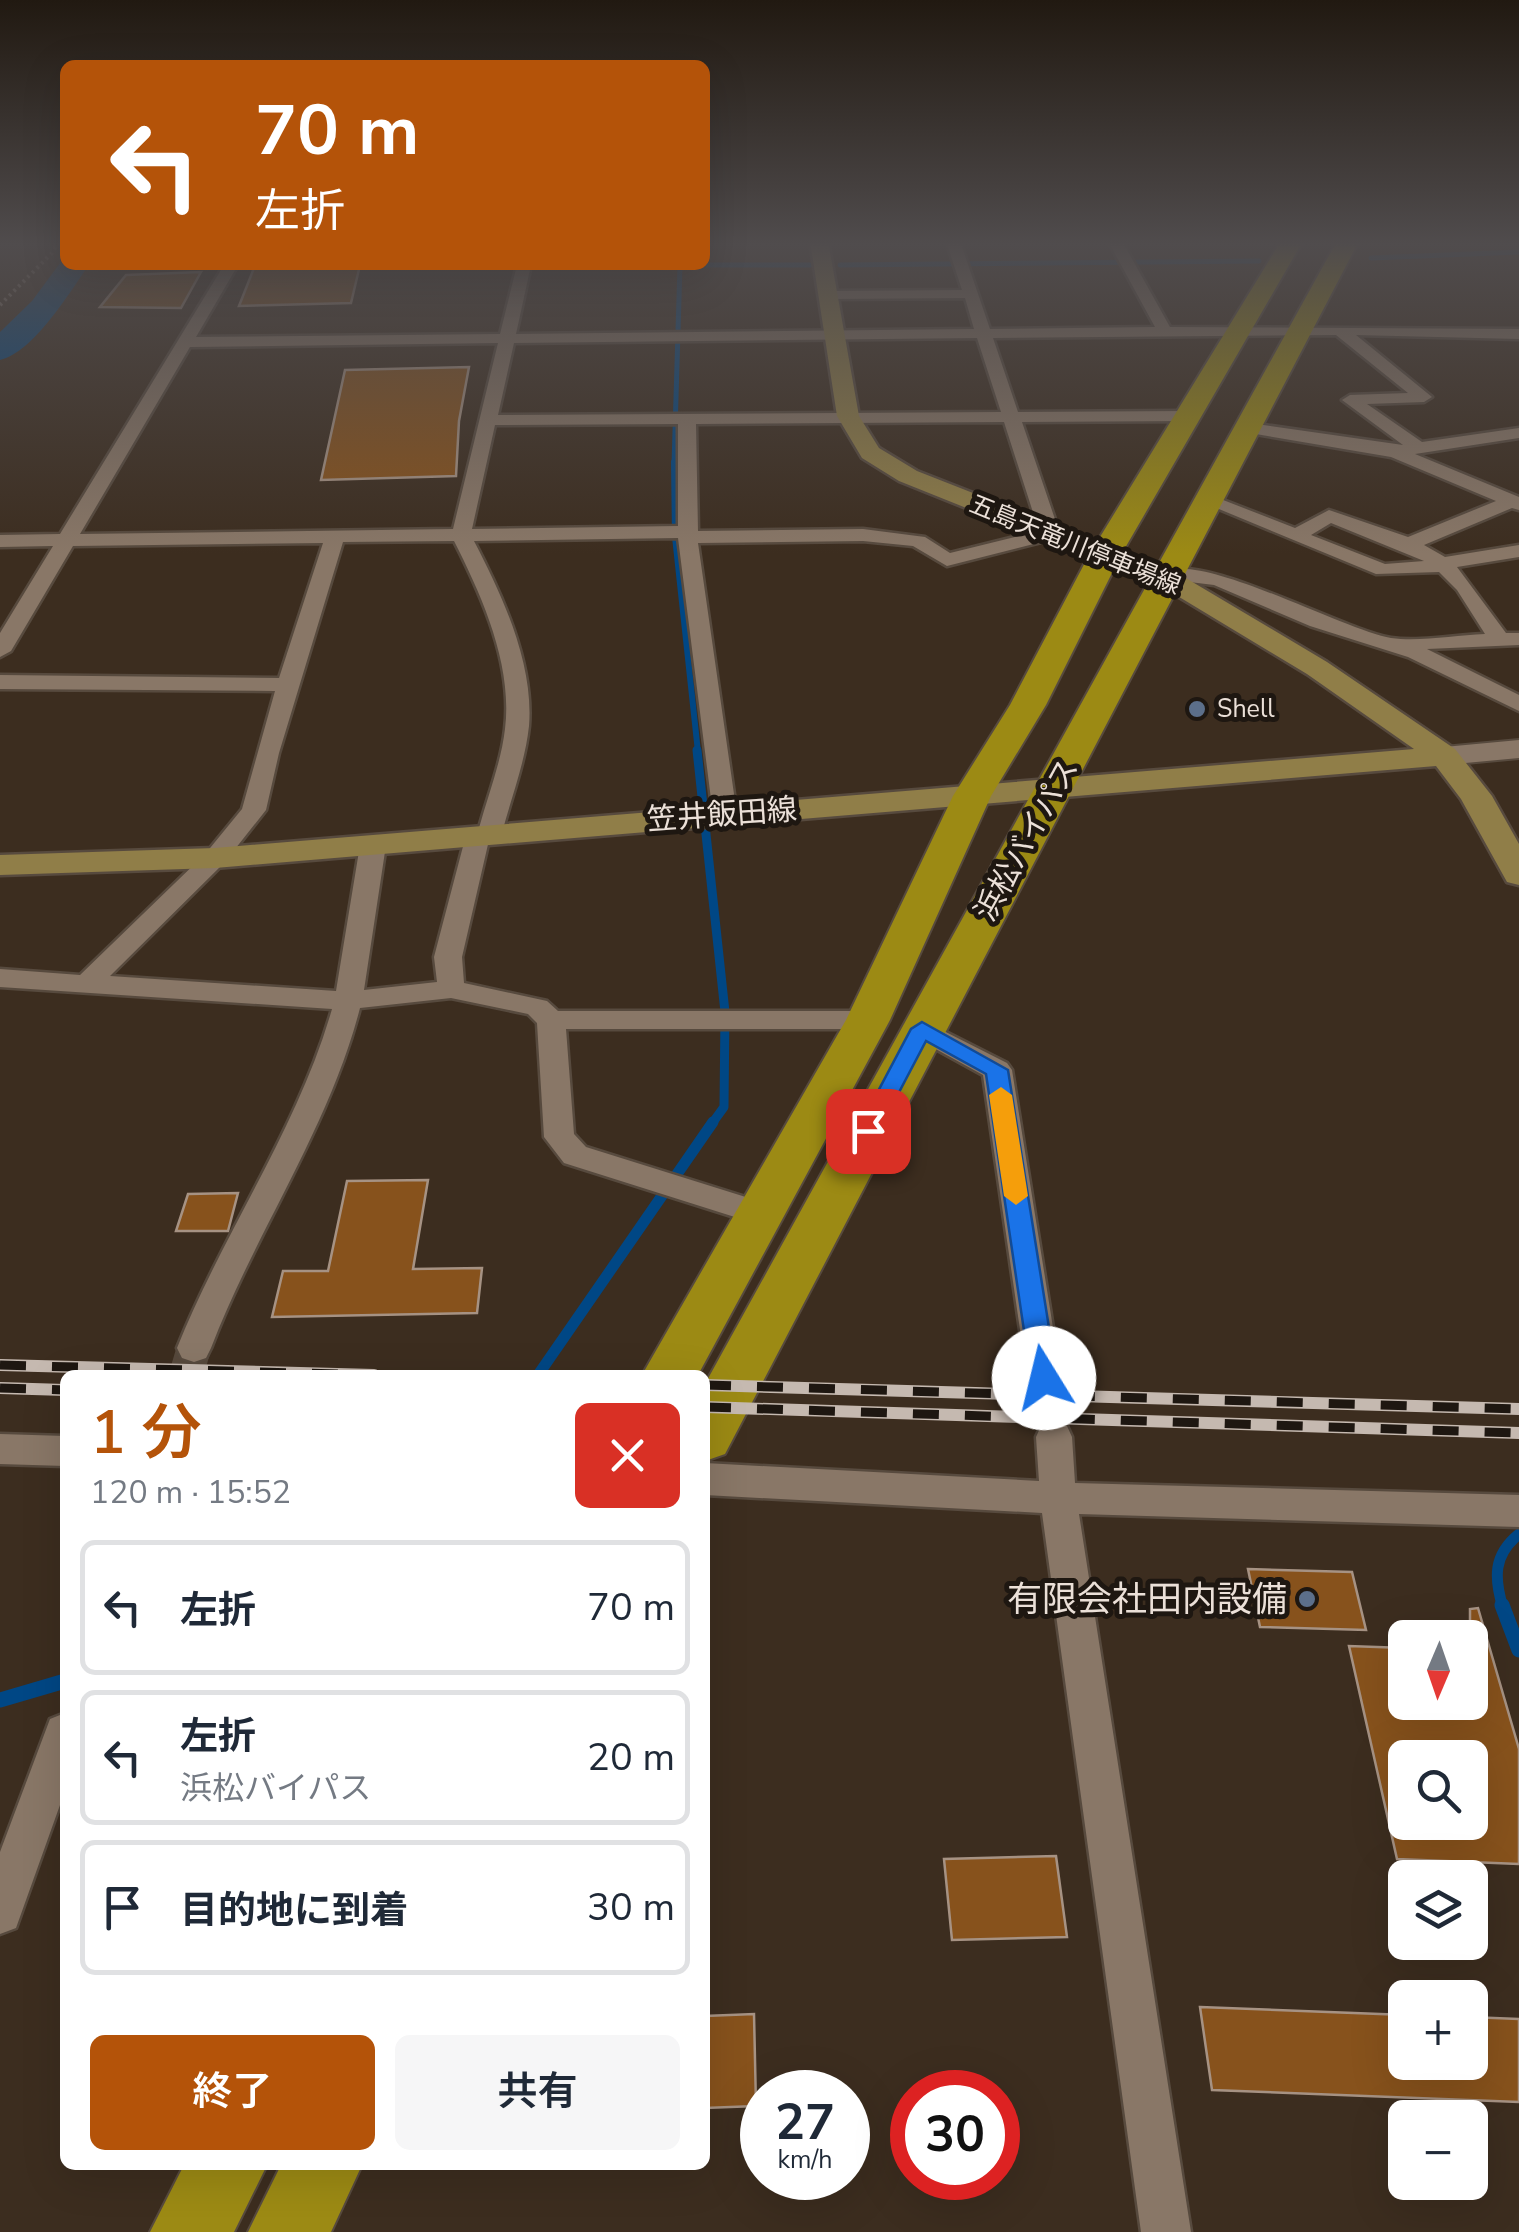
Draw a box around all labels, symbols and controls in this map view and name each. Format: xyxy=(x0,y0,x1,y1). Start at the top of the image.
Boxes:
text: 70 m xyxy=(255,83,419,179)
icon: left xyxy=(90,100,220,230)
text: 左折 xyxy=(255,181,345,242)
street label: 五島天竜川停車場線 xyxy=(964,487,1186,603)
place label: Shell xyxy=(1217,692,1275,726)
marker: Shell xyxy=(1186,698,1208,720)
street label: 浜松バイパス xyxy=(966,752,1088,928)
street label: 笠井飯田線 xyxy=(646,789,798,841)
pin xyxy=(826,1089,911,1174)
icon: arrive xyxy=(841,1104,896,1159)
position arrow xyxy=(992,1326,1096,1430)
text: 1 分 xyxy=(90,1392,202,1474)
button: close xyxy=(575,1403,680,1508)
text: 120 m · 15:52 xyxy=(90,1471,291,1514)
place label: 有限会社田内設備 xyxy=(1007,1576,1287,1623)
icon: left xyxy=(95,1580,150,1635)
text: 70 m xyxy=(587,1582,675,1633)
text: 左折 xyxy=(180,1585,256,1636)
marker: 有限会社田内設備 xyxy=(1296,1588,1318,1610)
north arrow xyxy=(1388,1620,1488,1720)
map controls xyxy=(1388,1620,1488,2200)
text: 左折 xyxy=(180,1711,256,1762)
icon: left xyxy=(95,1730,150,1785)
text: 20 m xyxy=(587,1732,675,1783)
button: search xyxy=(1388,1740,1488,1840)
text: 浜松バイパス xyxy=(180,1767,371,1810)
button: layers xyxy=(1388,1860,1488,1960)
icon: arrive xyxy=(95,1880,150,1935)
text: 30 m xyxy=(587,1882,675,1933)
text: 目的地に到着 xyxy=(180,1885,408,1936)
button: + xyxy=(1388,1980,1488,2080)
button: 終了 xyxy=(90,2035,375,2150)
button: 共有 xyxy=(395,2035,680,2150)
speed limit sign: 30 xyxy=(890,2070,1020,2200)
text: 27 xyxy=(775,2088,835,2157)
button: − xyxy=(1388,2100,1488,2200)
text: km/h xyxy=(777,2143,833,2177)

